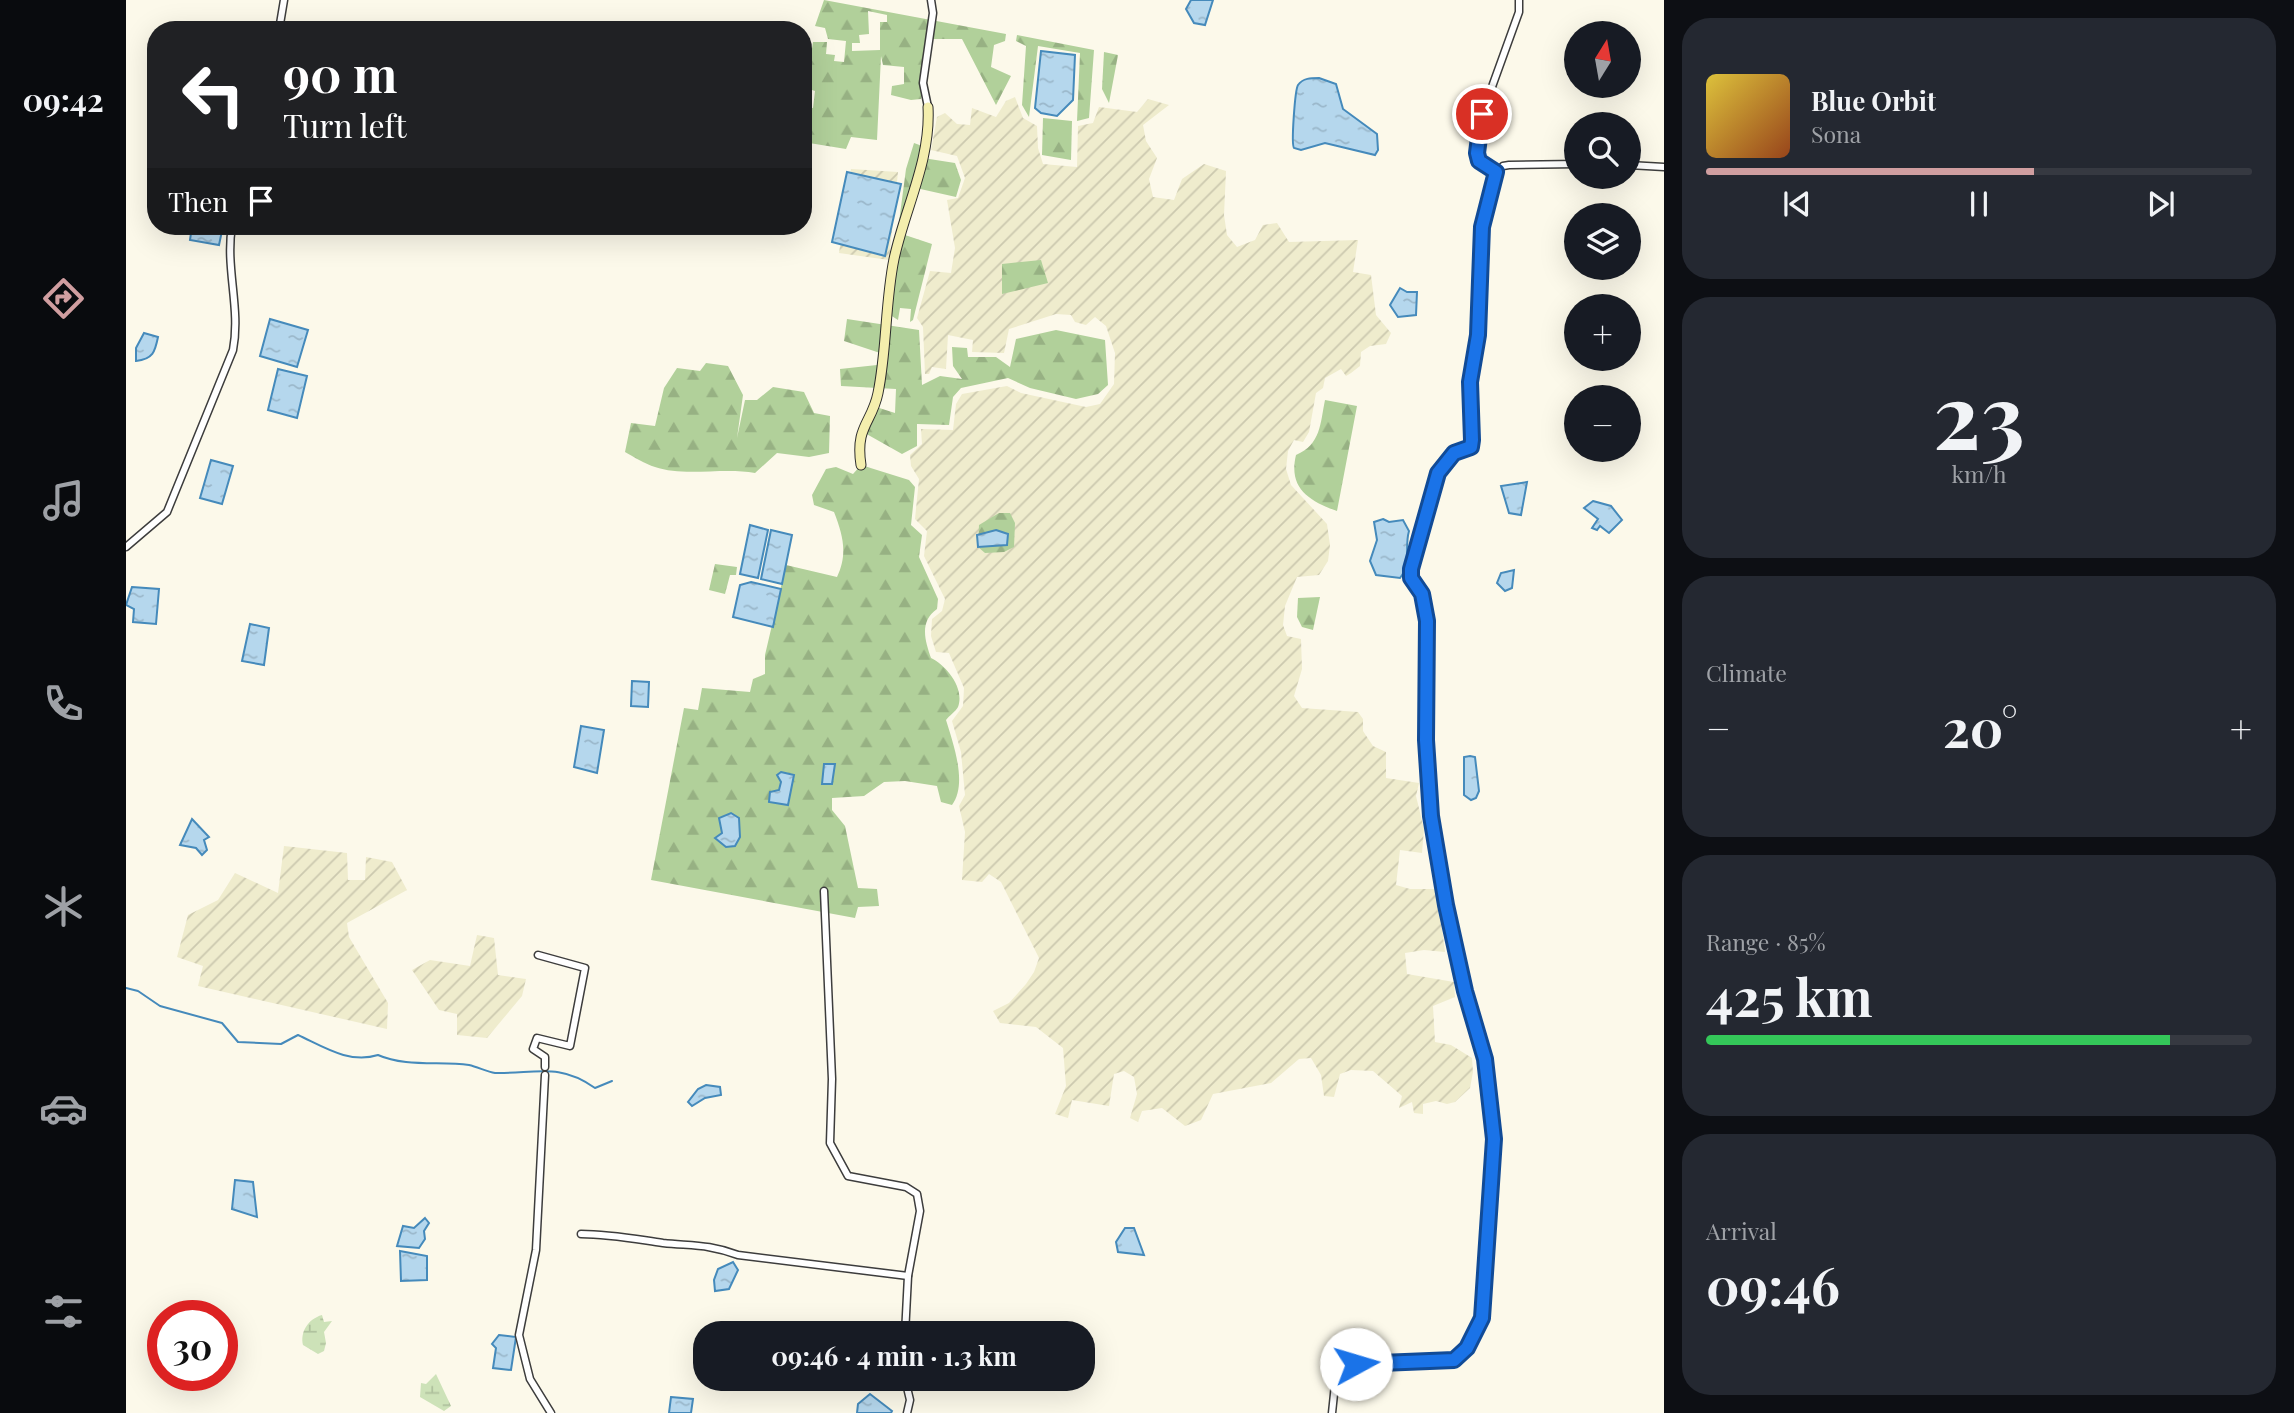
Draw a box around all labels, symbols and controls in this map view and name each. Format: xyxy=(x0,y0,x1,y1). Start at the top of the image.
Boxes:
north arrow xyxy=(1564,21,1642,98)
map controls xyxy=(1564,21,1641,462)
text: 90 m xyxy=(283,40,397,105)
icon: left xyxy=(168,49,259,140)
text: 09:42 xyxy=(22,77,104,120)
text: Blue Orbit xyxy=(1811,83,1936,118)
pin xyxy=(1452,84,1512,144)
icon: arrive xyxy=(1463,95,1501,133)
text: Turn left xyxy=(283,103,407,146)
button: search xyxy=(1564,112,1641,189)
text: Sona xyxy=(1811,118,1861,149)
icon: arrive xyxy=(242,182,280,220)
text: Then xyxy=(168,184,228,219)
icon: previous xyxy=(1778,185,1816,223)
icon: pause xyxy=(1960,185,1998,223)
icon: next xyxy=(2142,185,2180,223)
button: layers xyxy=(1564,203,1641,280)
icon: directions xyxy=(39,274,88,323)
button: + xyxy=(1564,294,1641,371)
text: 23 xyxy=(1933,352,2025,473)
button: − xyxy=(1564,385,1641,462)
text: km/h xyxy=(1951,458,2007,489)
icon: music xyxy=(39,476,88,525)
text: Climate xyxy=(1706,657,1787,688)
icon: phone xyxy=(39,679,88,728)
text: 20° xyxy=(1943,692,2018,761)
text: − xyxy=(1706,702,1731,753)
text: + xyxy=(2230,702,2252,753)
icon: climate xyxy=(39,882,88,931)
text: Range · 85% xyxy=(1706,926,1826,957)
text: 425 km xyxy=(1706,961,1873,1030)
icon: car xyxy=(39,1084,88,1133)
text: Arrival xyxy=(1706,1215,1777,1246)
text: 09:46 xyxy=(1706,1250,1840,1319)
icon: filters xyxy=(39,1287,88,1336)
speed limit sign: 30 xyxy=(147,1300,238,1391)
position arrow xyxy=(1319,1327,1393,1401)
text: 09:46 · 4 min · 1.3 km xyxy=(771,1338,1017,1373)

